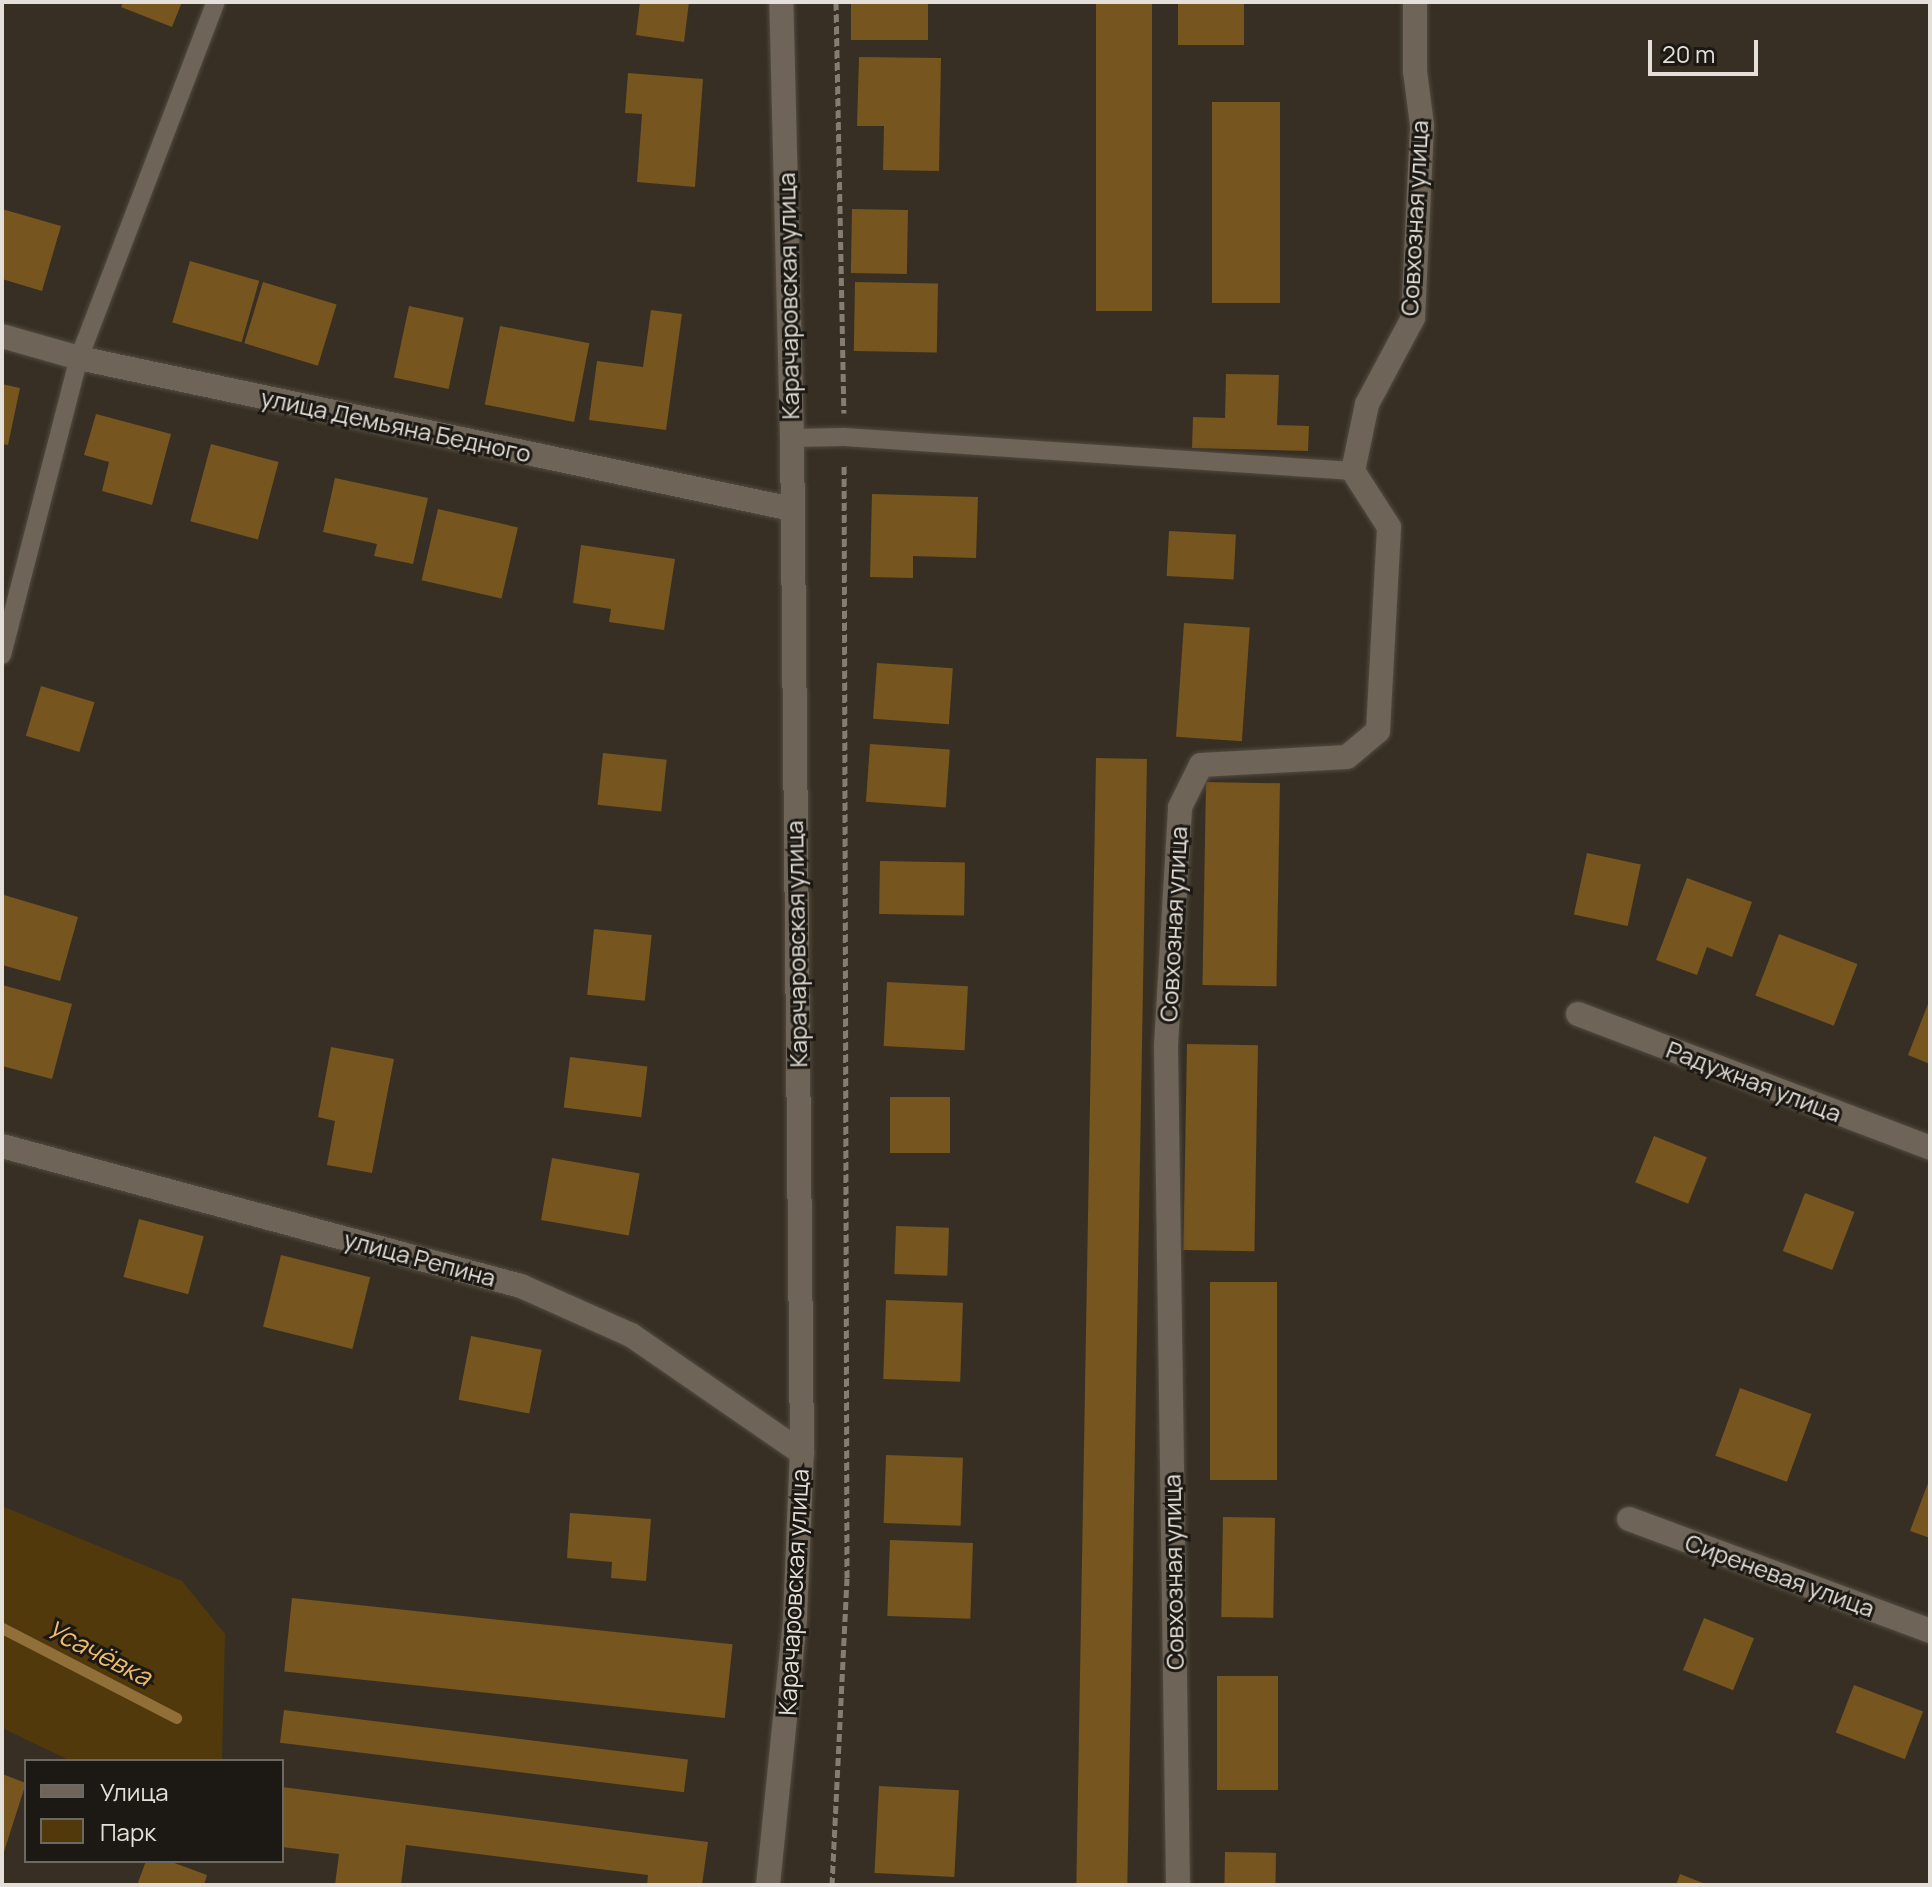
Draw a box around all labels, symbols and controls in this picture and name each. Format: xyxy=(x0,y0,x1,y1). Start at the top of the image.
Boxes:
scale bar xyxy=(1652,24,1762,74)
text: 20 m xyxy=(1662,37,1715,70)
street label: Совхозная улица xyxy=(1394,119,1434,317)
street label: Карачаровская улица xyxy=(771,172,805,420)
street label: улица Демьяна Бедного xyxy=(258,382,534,468)
street label: Карачаровская улица xyxy=(779,820,813,1068)
street label: Совхозная улица xyxy=(1153,825,1193,1023)
street label: Радужная улица xyxy=(1662,1034,1846,1128)
street label: улица Репина xyxy=(341,1224,499,1292)
street label: Карачаровская улица xyxy=(772,1468,814,1716)
street label: Совхозная улица xyxy=(1157,1474,1189,1670)
street label: Сиреневая улица xyxy=(1681,1527,1879,1623)
water label: Усачёвка xyxy=(41,1613,157,1693)
legend xyxy=(24,1759,284,1863)
text: Улица xyxy=(100,1775,169,1808)
text: Парк xyxy=(100,1815,156,1848)

